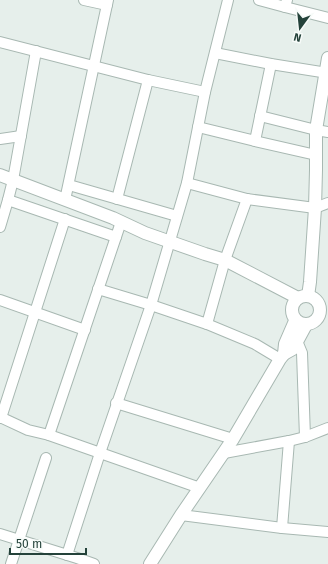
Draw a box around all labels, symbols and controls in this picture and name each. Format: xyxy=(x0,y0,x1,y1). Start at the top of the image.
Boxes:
north arrow xyxy=(280,8,320,48)
text: N xyxy=(292,30,303,44)
scale bar xyxy=(10,530,86,556)
text: 50 m xyxy=(16,537,42,551)

